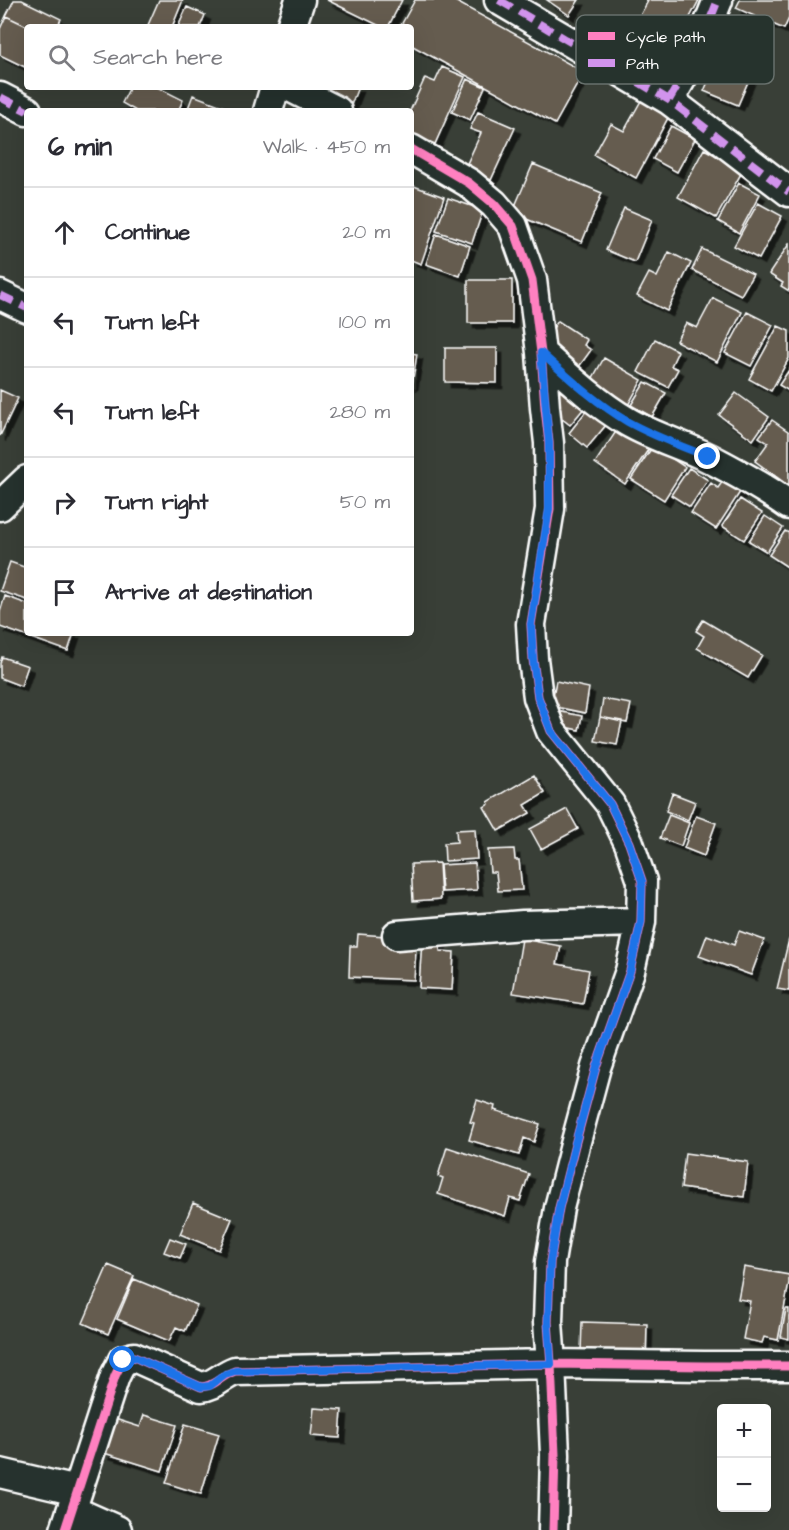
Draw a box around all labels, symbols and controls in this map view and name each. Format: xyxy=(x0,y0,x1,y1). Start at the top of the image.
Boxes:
legend xyxy=(576,15,774,84)
search box xyxy=(24,24,414,90)
text: Cycle path xyxy=(626,26,705,49)
icon: search xyxy=(45,41,78,74)
text: Search here xyxy=(93,42,223,73)
text: Path xyxy=(626,53,659,75)
text: 6 min xyxy=(48,129,112,165)
text: Walk · 450 m xyxy=(263,133,390,161)
icon: ahead xyxy=(48,216,81,249)
text: Continue xyxy=(105,217,190,248)
text: 20 m xyxy=(342,218,390,246)
icon: left xyxy=(48,306,81,339)
text: Turn left xyxy=(105,307,199,338)
text: 100 m xyxy=(339,308,390,336)
icon: left xyxy=(48,396,81,429)
text: Turn left xyxy=(105,397,199,428)
text: 280 m xyxy=(329,398,390,426)
route end xyxy=(694,443,720,469)
icon: right xyxy=(48,486,81,519)
text: Turn right xyxy=(105,487,208,518)
text: 50 m xyxy=(340,488,390,516)
icon: arrive xyxy=(48,576,81,609)
text: Arrive at destination xyxy=(105,577,312,608)
route start xyxy=(109,1346,135,1372)
map controls xyxy=(717,1404,771,1512)
button: + xyxy=(717,1404,771,1458)
button: − xyxy=(717,1458,771,1512)

